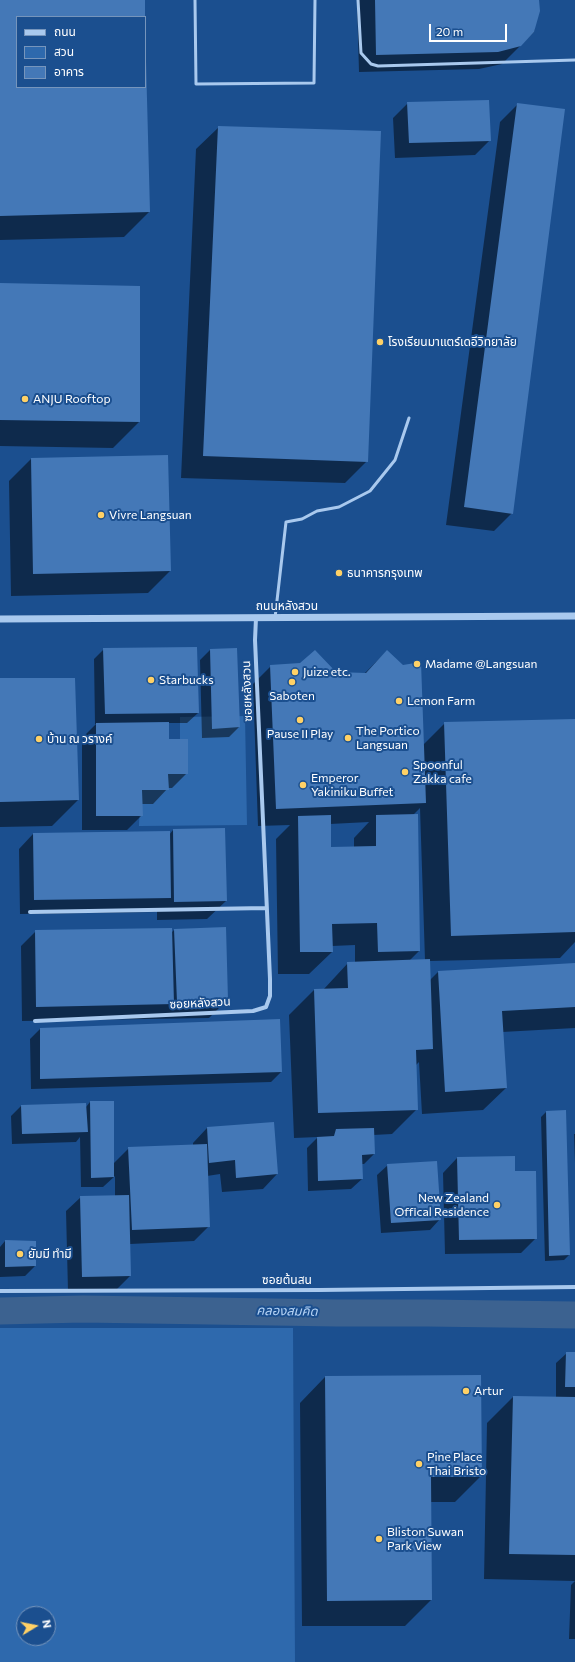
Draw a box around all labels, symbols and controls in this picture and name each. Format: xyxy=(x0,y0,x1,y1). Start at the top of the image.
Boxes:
legend xyxy=(16,16,146,88)
scale bar xyxy=(431,16,509,42)
text: ถนน xyxy=(54,24,76,38)
text: 20 m xyxy=(436,24,463,38)
text: สวน xyxy=(54,44,74,58)
text: อาคาร xyxy=(54,64,84,78)
place label: โรงเรียนมาแตร์เดอีวิทยาลัย xyxy=(388,335,517,349)
marker: โรงเรียนมาแตร์เดอีวิทยาลัย xyxy=(375,337,385,347)
place label: ANJU Rooftop xyxy=(33,392,111,406)
marker: ANJU Rooftop xyxy=(20,394,30,404)
place label: Vivre Langsuan xyxy=(109,508,192,522)
marker: Vivre Langsuan xyxy=(96,510,106,520)
place label: ธนาคารกรุงเทพ xyxy=(347,566,423,580)
marker: ธนาคารกรุงเทพ xyxy=(334,568,344,578)
street label: ถนนหลังสวน xyxy=(256,599,318,613)
place label: Madame @Langsuan xyxy=(425,657,537,671)
marker: Madame @Langsuan xyxy=(412,659,422,669)
street label: ซอยหลังสวน xyxy=(239,660,255,722)
place label: Juize etc. xyxy=(303,665,351,679)
marker: Juize etc. xyxy=(290,667,300,677)
place label: Starbucks xyxy=(159,673,214,687)
marker: Starbucks xyxy=(146,675,156,685)
marker: Saboten xyxy=(287,677,297,687)
place label: Saboten xyxy=(269,689,315,703)
place label: Lemon Farm xyxy=(407,694,475,708)
marker: Lemon Farm xyxy=(394,696,404,706)
marker: Pause II Play xyxy=(295,715,305,725)
place label: The Portico Langsuan xyxy=(356,724,420,752)
place label: Pause II Play xyxy=(267,727,333,741)
place label: บ้าน ณ วรางค์ xyxy=(47,732,112,746)
marker: The Portico Langsuan xyxy=(343,733,353,743)
marker: บ้าน ณ วรางค์ xyxy=(34,734,44,744)
place label: Spoonful Zakka cafe xyxy=(413,758,472,786)
marker: Spoonful Zakka cafe xyxy=(400,767,410,777)
place label: Emperor Yakiniku Buffet xyxy=(311,771,393,799)
marker: Emperor Yakiniku Buffet xyxy=(298,780,308,790)
street label: ซอยหลังสวน xyxy=(169,994,231,1012)
place label: New Zealand Offical Residence xyxy=(394,1191,489,1219)
marker: New Zealand Offical Residence xyxy=(492,1200,502,1210)
place label: ยัมมี ทำมี xyxy=(28,1247,72,1261)
marker: ยัมมี ทำมี xyxy=(15,1249,25,1259)
street label: ซอยต้นสน xyxy=(262,1273,312,1287)
water label: คลองสมคิด xyxy=(256,1303,318,1319)
place label: Artur xyxy=(474,1384,503,1398)
marker: Artur xyxy=(461,1386,471,1396)
place label: Pine Place Thai Bristo xyxy=(427,1450,486,1478)
marker: Pine Place Thai Bristo xyxy=(414,1459,424,1469)
place label: Bliston Suwan Park View xyxy=(387,1525,464,1553)
marker: Bliston Suwan Park View xyxy=(374,1534,384,1544)
north arrow xyxy=(16,1606,56,1646)
text: N xyxy=(40,1619,54,1629)

